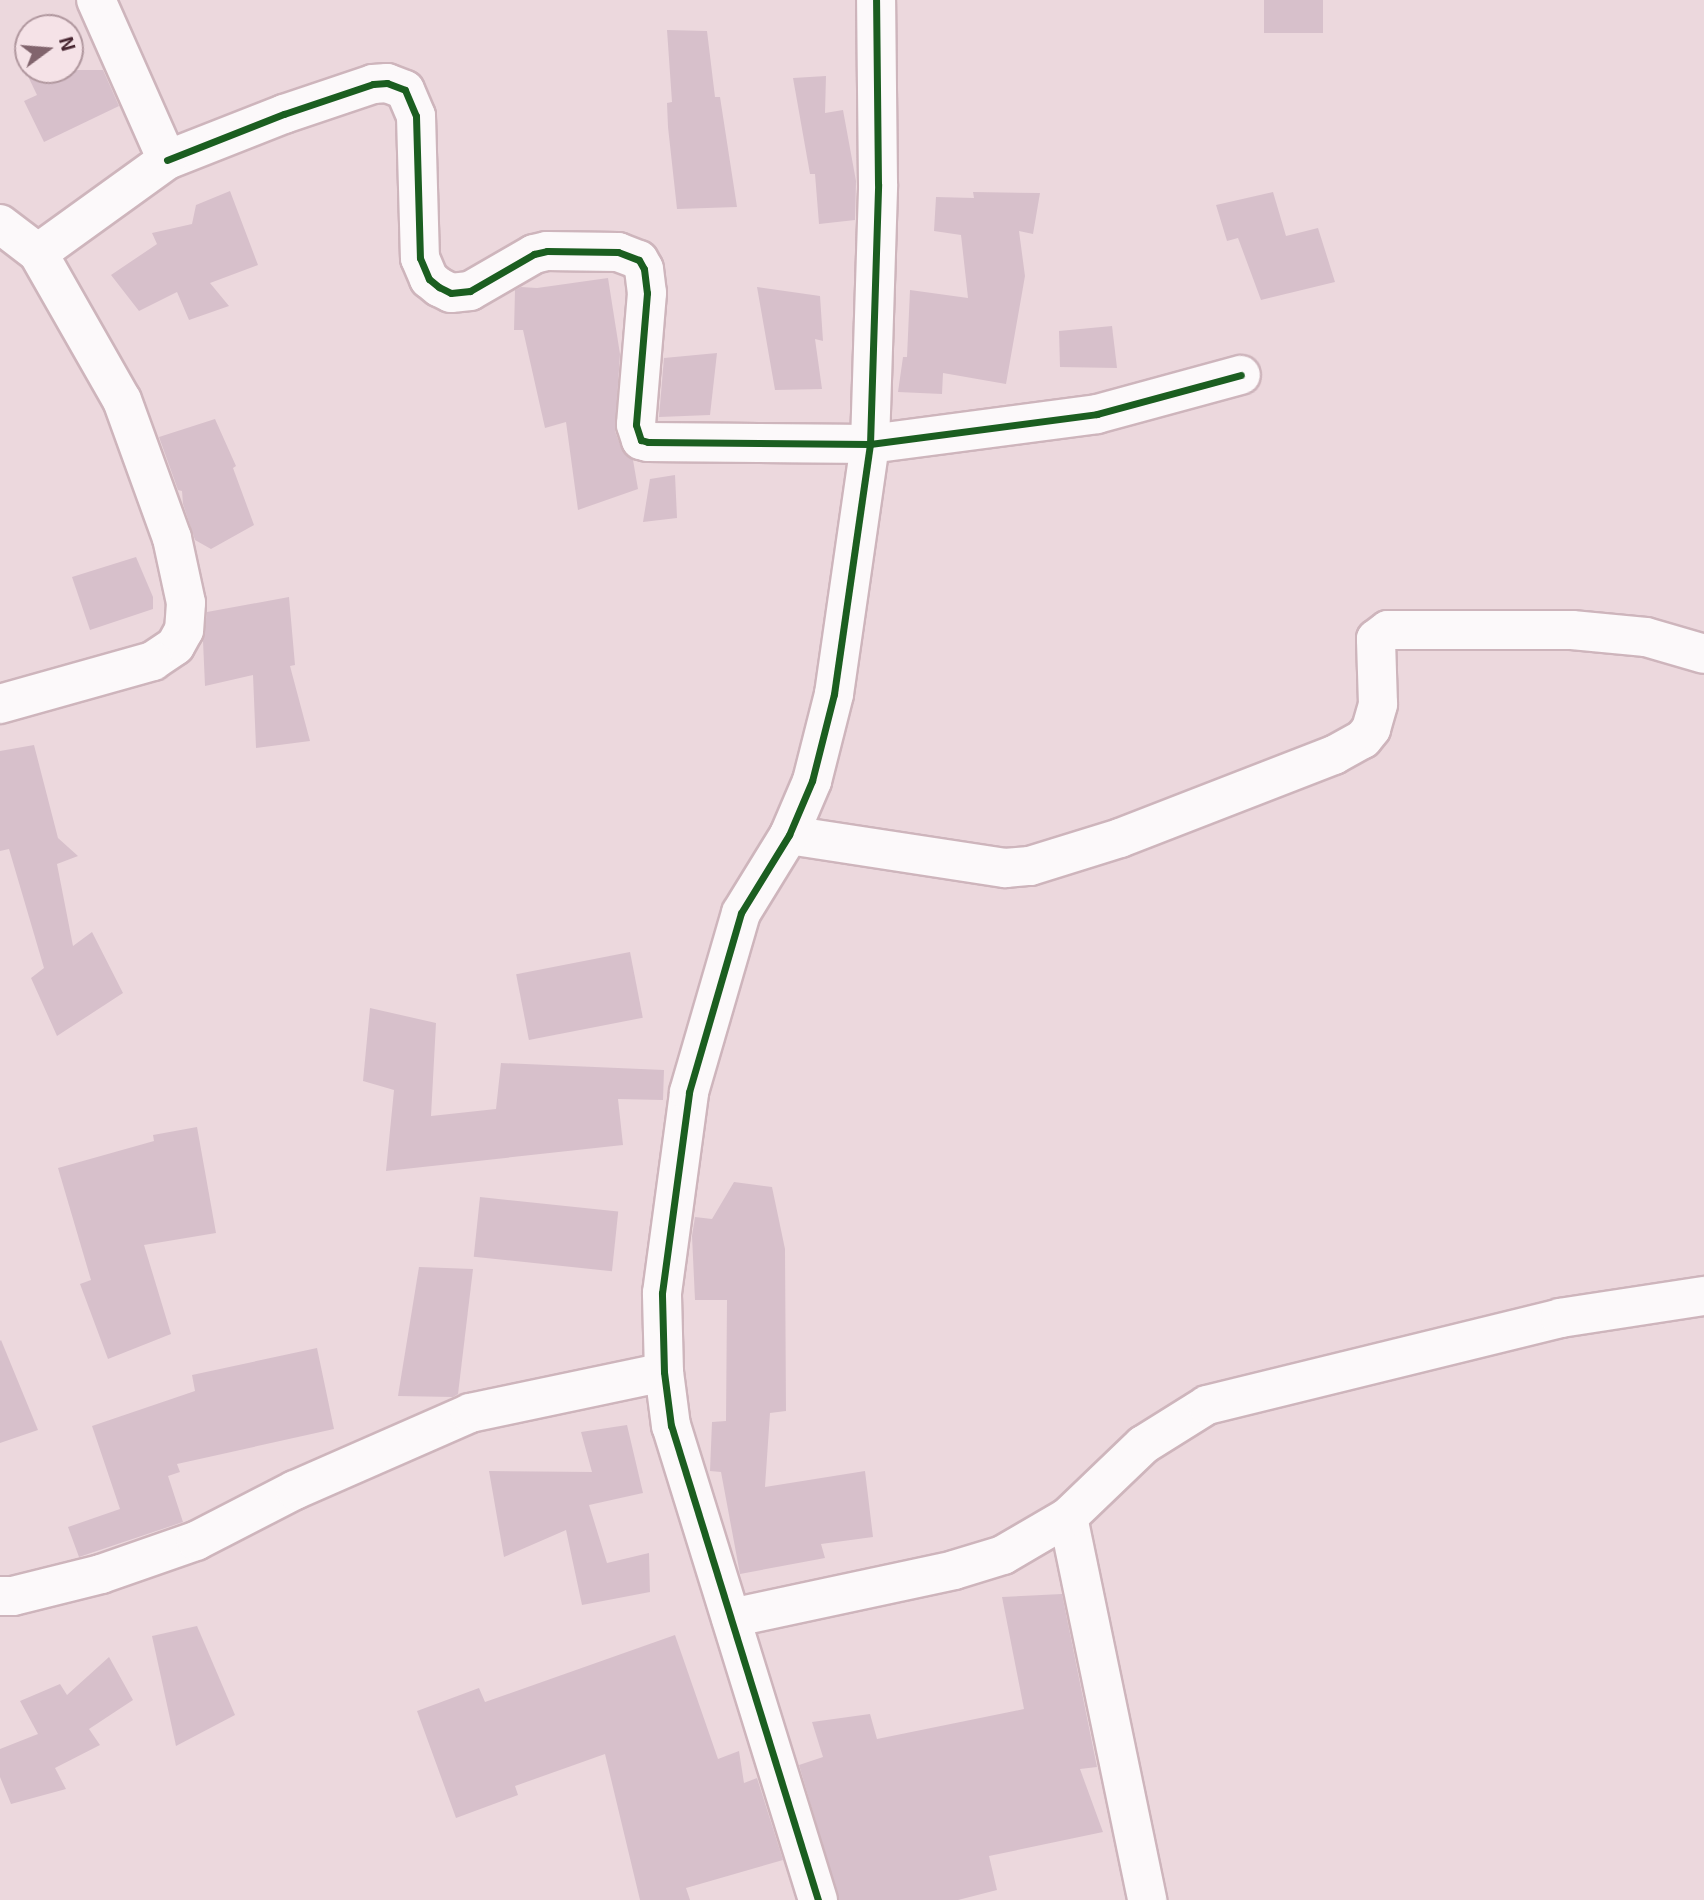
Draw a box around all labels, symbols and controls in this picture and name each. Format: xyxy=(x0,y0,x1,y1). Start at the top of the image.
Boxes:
north arrow xyxy=(14,14,84,84)
text: N xyxy=(55,34,81,53)

